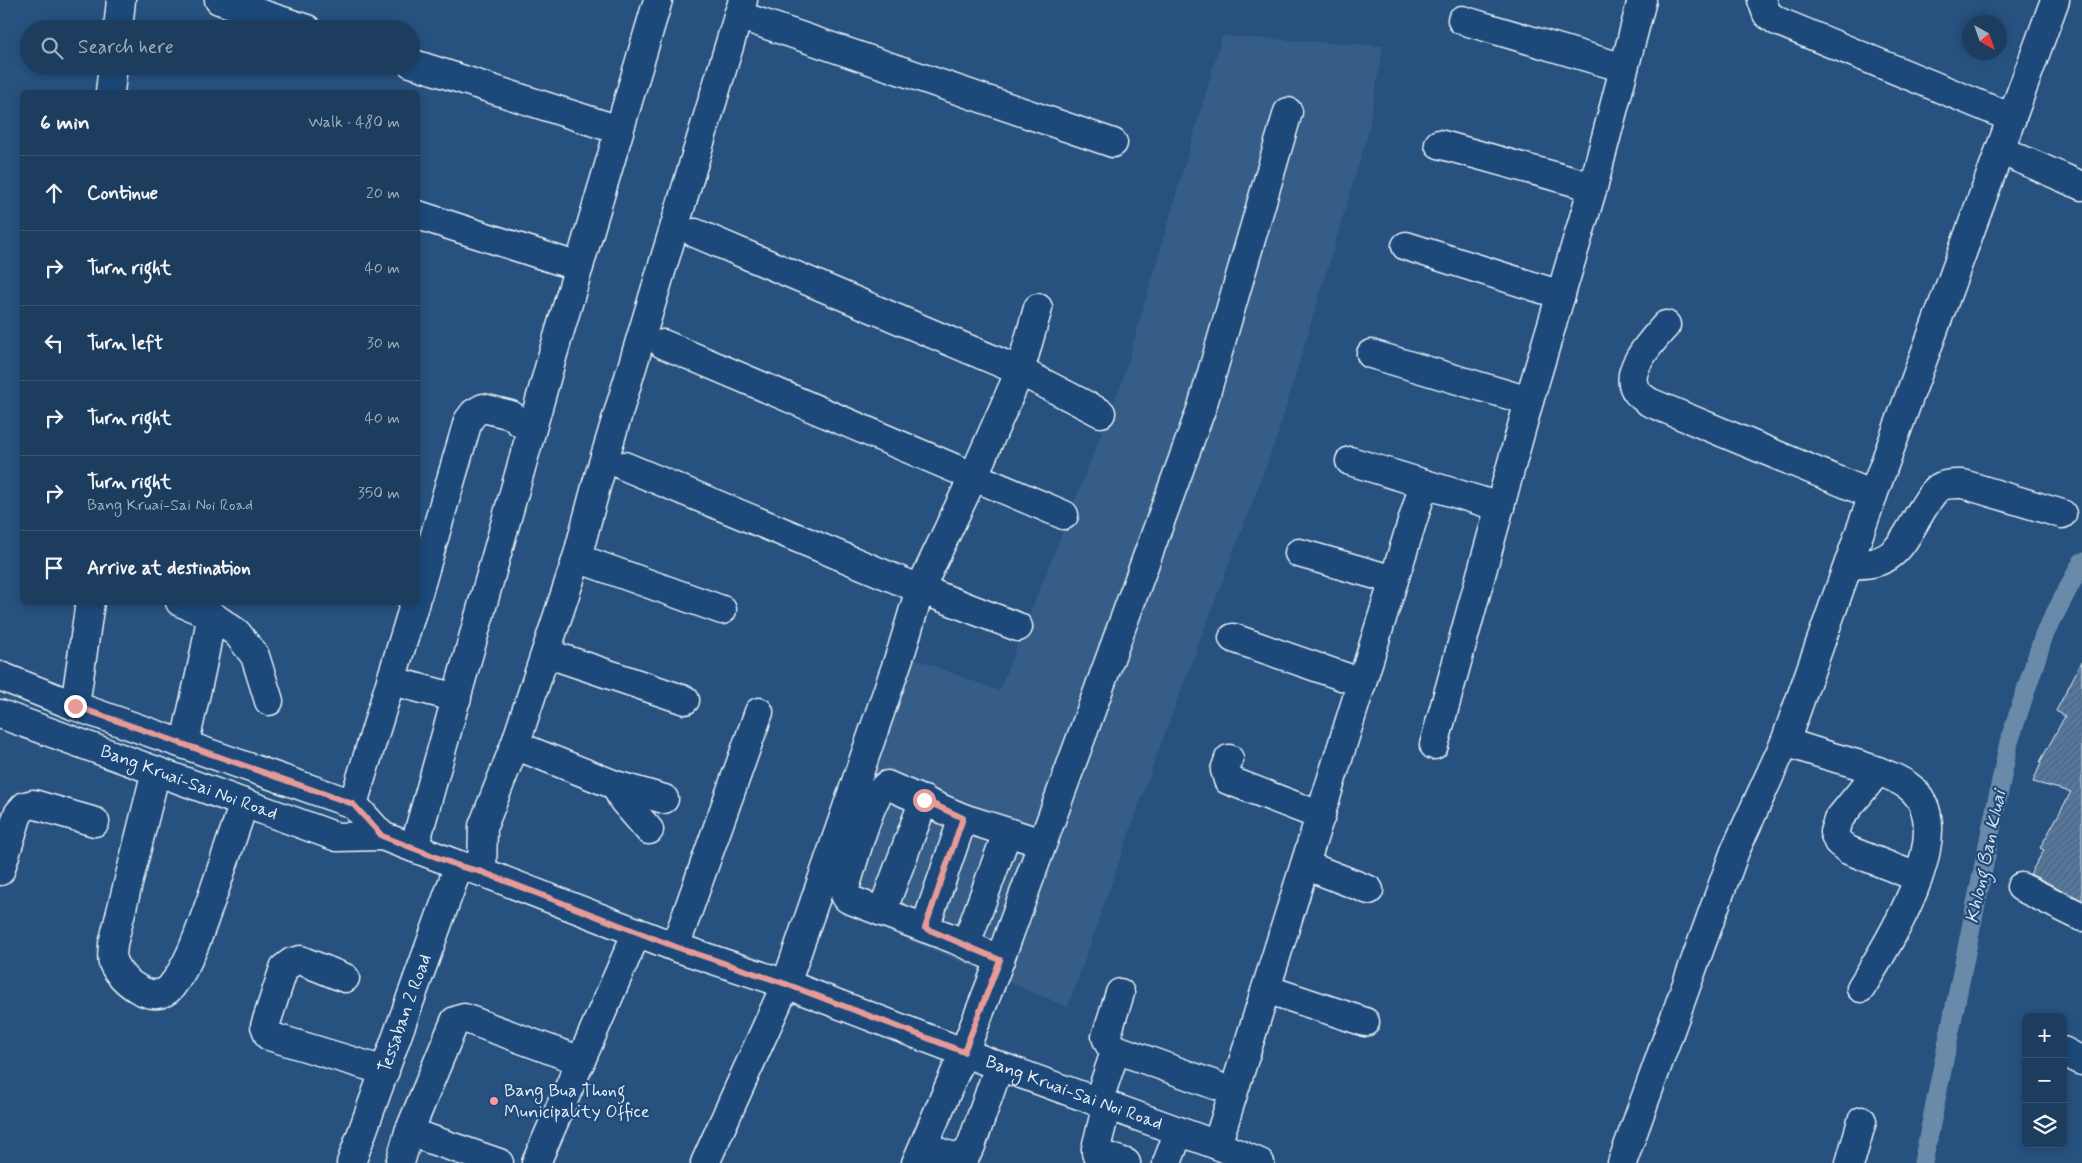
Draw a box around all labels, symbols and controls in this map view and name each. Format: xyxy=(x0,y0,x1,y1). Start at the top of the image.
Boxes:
north arrow xyxy=(1962,15,2007,60)
search box xyxy=(20,20,420,75)
icon: search xyxy=(38,34,66,62)
text: Search here xyxy=(78,35,174,60)
text: 6 min xyxy=(40,109,90,137)
text: Walk · 480 m xyxy=(308,112,400,133)
icon: ahead xyxy=(40,179,68,207)
text: Continue xyxy=(87,181,158,206)
text: 20 m xyxy=(366,183,400,204)
icon: right xyxy=(40,254,68,282)
text: Turn right xyxy=(87,256,171,281)
text: 40 m xyxy=(364,258,400,279)
icon: left xyxy=(40,329,68,357)
text: Turn left xyxy=(87,331,163,356)
text: 30 m xyxy=(367,333,400,354)
icon: right xyxy=(40,404,68,432)
text: Turn right xyxy=(87,406,171,431)
text: 40 m xyxy=(364,408,400,429)
text: Turn right xyxy=(87,470,171,495)
icon: right xyxy=(40,479,68,507)
text: 350 m xyxy=(358,483,400,504)
text: Bang Kruai-Sai Noi Road xyxy=(87,495,253,516)
icon: arrive xyxy=(40,554,68,582)
text: Arrive at destination xyxy=(87,556,251,581)
route end xyxy=(64,695,87,718)
street label: Bang Kruai-Sai Noi Road xyxy=(97,740,281,826)
water label: Khlong Ban Kluai xyxy=(1960,786,2015,926)
route start xyxy=(913,789,936,812)
street label: Tessaban 2 Road xyxy=(373,951,438,1076)
map controls xyxy=(2022,1013,2067,1148)
button: + xyxy=(2022,1013,2067,1058)
street label: Bang Kruai-Sai Noi Road xyxy=(982,1050,1166,1136)
button: − xyxy=(2022,1058,2067,1103)
place label: Bang Bua Thong Municipality Office xyxy=(504,1079,650,1124)
marker: Bang Bua Thong Municipality Office xyxy=(488,1095,500,1107)
button: layers xyxy=(2022,1103,2067,1148)

